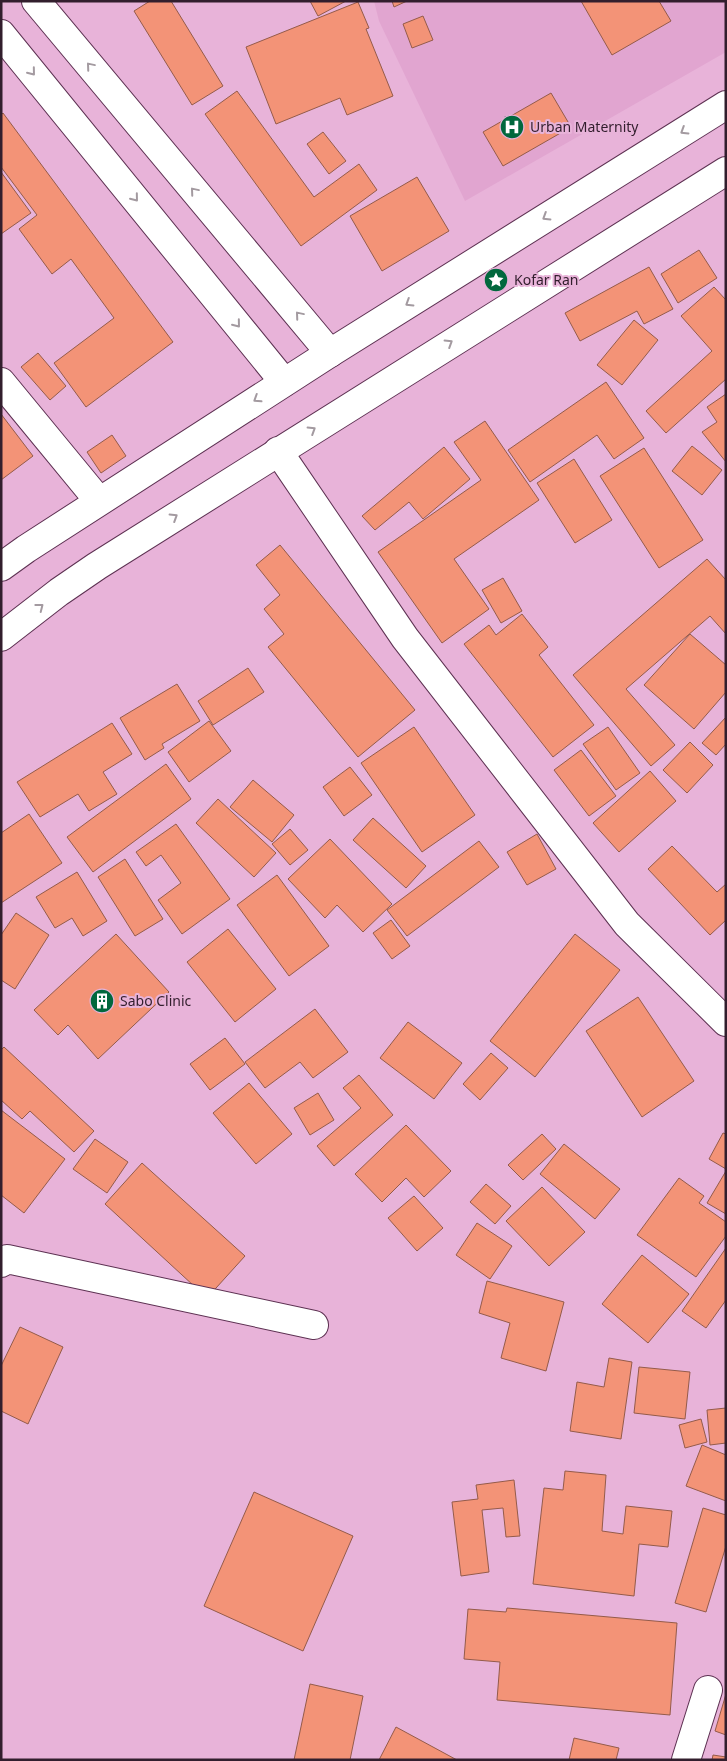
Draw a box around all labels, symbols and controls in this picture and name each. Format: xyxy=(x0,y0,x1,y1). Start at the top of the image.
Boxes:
one-way arrow xyxy=(88,63,96,72)
one-way arrow xyxy=(27,66,35,75)
hospital icon: Urban Maternity xyxy=(499,114,525,140)
place label: Urban Maternity xyxy=(530,117,639,136)
one-way arrow xyxy=(681,124,690,134)
one-way arrow xyxy=(191,187,200,196)
one-way arrow xyxy=(129,192,137,201)
one-way arrow xyxy=(543,210,552,220)
place icon: Kofar Ran xyxy=(483,267,509,293)
place label: Kofar Ran xyxy=(514,270,578,289)
one-way arrow xyxy=(405,297,414,306)
one-way arrow xyxy=(295,312,304,321)
one-way arrow xyxy=(232,318,240,327)
one-way arrow xyxy=(444,340,453,350)
one-way arrow xyxy=(253,393,262,403)
one-way arrow xyxy=(306,427,316,436)
one-way arrow xyxy=(169,513,178,523)
one-way arrow xyxy=(34,604,44,613)
building icon: Sabo Clinic xyxy=(89,988,115,1014)
place label: Sabo Clinic xyxy=(120,991,192,1010)

